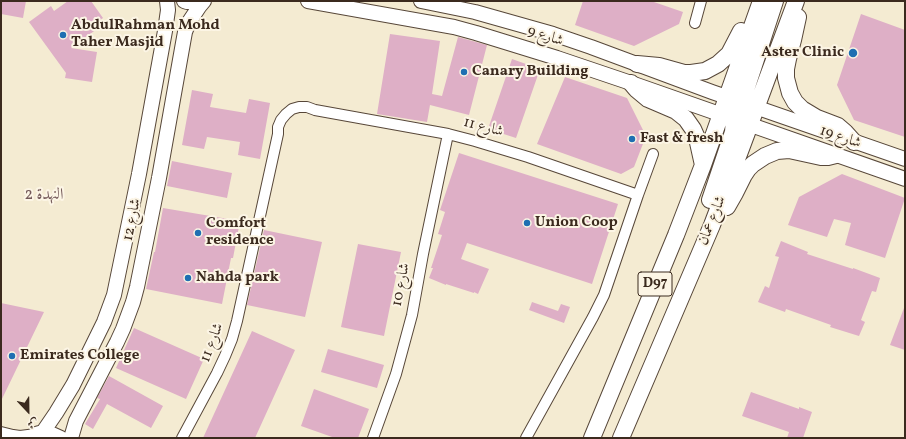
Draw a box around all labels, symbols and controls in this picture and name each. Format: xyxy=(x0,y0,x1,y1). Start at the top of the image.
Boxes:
place label: AbdulRahman Mohd Taher Masjid xyxy=(71,17,220,52)
street label: شارع 9 xyxy=(525,23,565,51)
marker: AbdulRahman Mohd Taher Masjid xyxy=(58,30,68,40)
place label: Aster Clinic xyxy=(761,44,844,62)
marker: Aster Clinic xyxy=(847,47,859,59)
place label: Canary Building xyxy=(472,63,589,81)
marker: Canary Building xyxy=(459,67,469,77)
street label: شارع 11 xyxy=(461,114,505,142)
street label: شارع 19 xyxy=(817,123,863,153)
place label: Fast & fresh xyxy=(640,130,724,148)
marker: Fast & fresh xyxy=(627,134,637,144)
district label: النهدة 2 xyxy=(25,186,63,206)
street label: شارع عمان xyxy=(695,194,731,248)
street label: شارع 12 xyxy=(120,197,146,243)
place label: Union Coop xyxy=(535,214,618,232)
place label: Comfort residence xyxy=(206,215,274,250)
marker: Union Coop xyxy=(522,218,532,228)
marker: Comfort residence xyxy=(193,228,203,238)
street label: شارع 10 xyxy=(389,262,415,308)
place label: Nahda park xyxy=(196,269,279,287)
road number: D97 xyxy=(638,272,672,296)
marker: Nahda park xyxy=(183,273,193,283)
street label: شارع 11 xyxy=(197,321,229,365)
place label: Emirates College xyxy=(20,347,139,365)
marker: Emirates College xyxy=(7,351,17,361)
north arrow xyxy=(8,391,48,431)
text: ش xyxy=(25,414,41,432)

